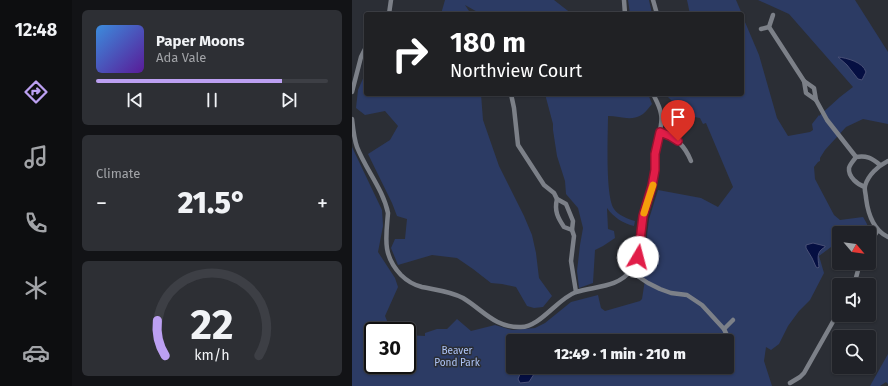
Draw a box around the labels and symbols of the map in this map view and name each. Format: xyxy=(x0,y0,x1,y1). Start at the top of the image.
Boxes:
pin xyxy=(661,100,695,141)
north arrow xyxy=(832,226,876,270)
position arrow xyxy=(617,236,659,278)
speed limit sign: 30 xyxy=(364,322,416,374)
park label: Beaver Pond Park xyxy=(434,345,481,369)

